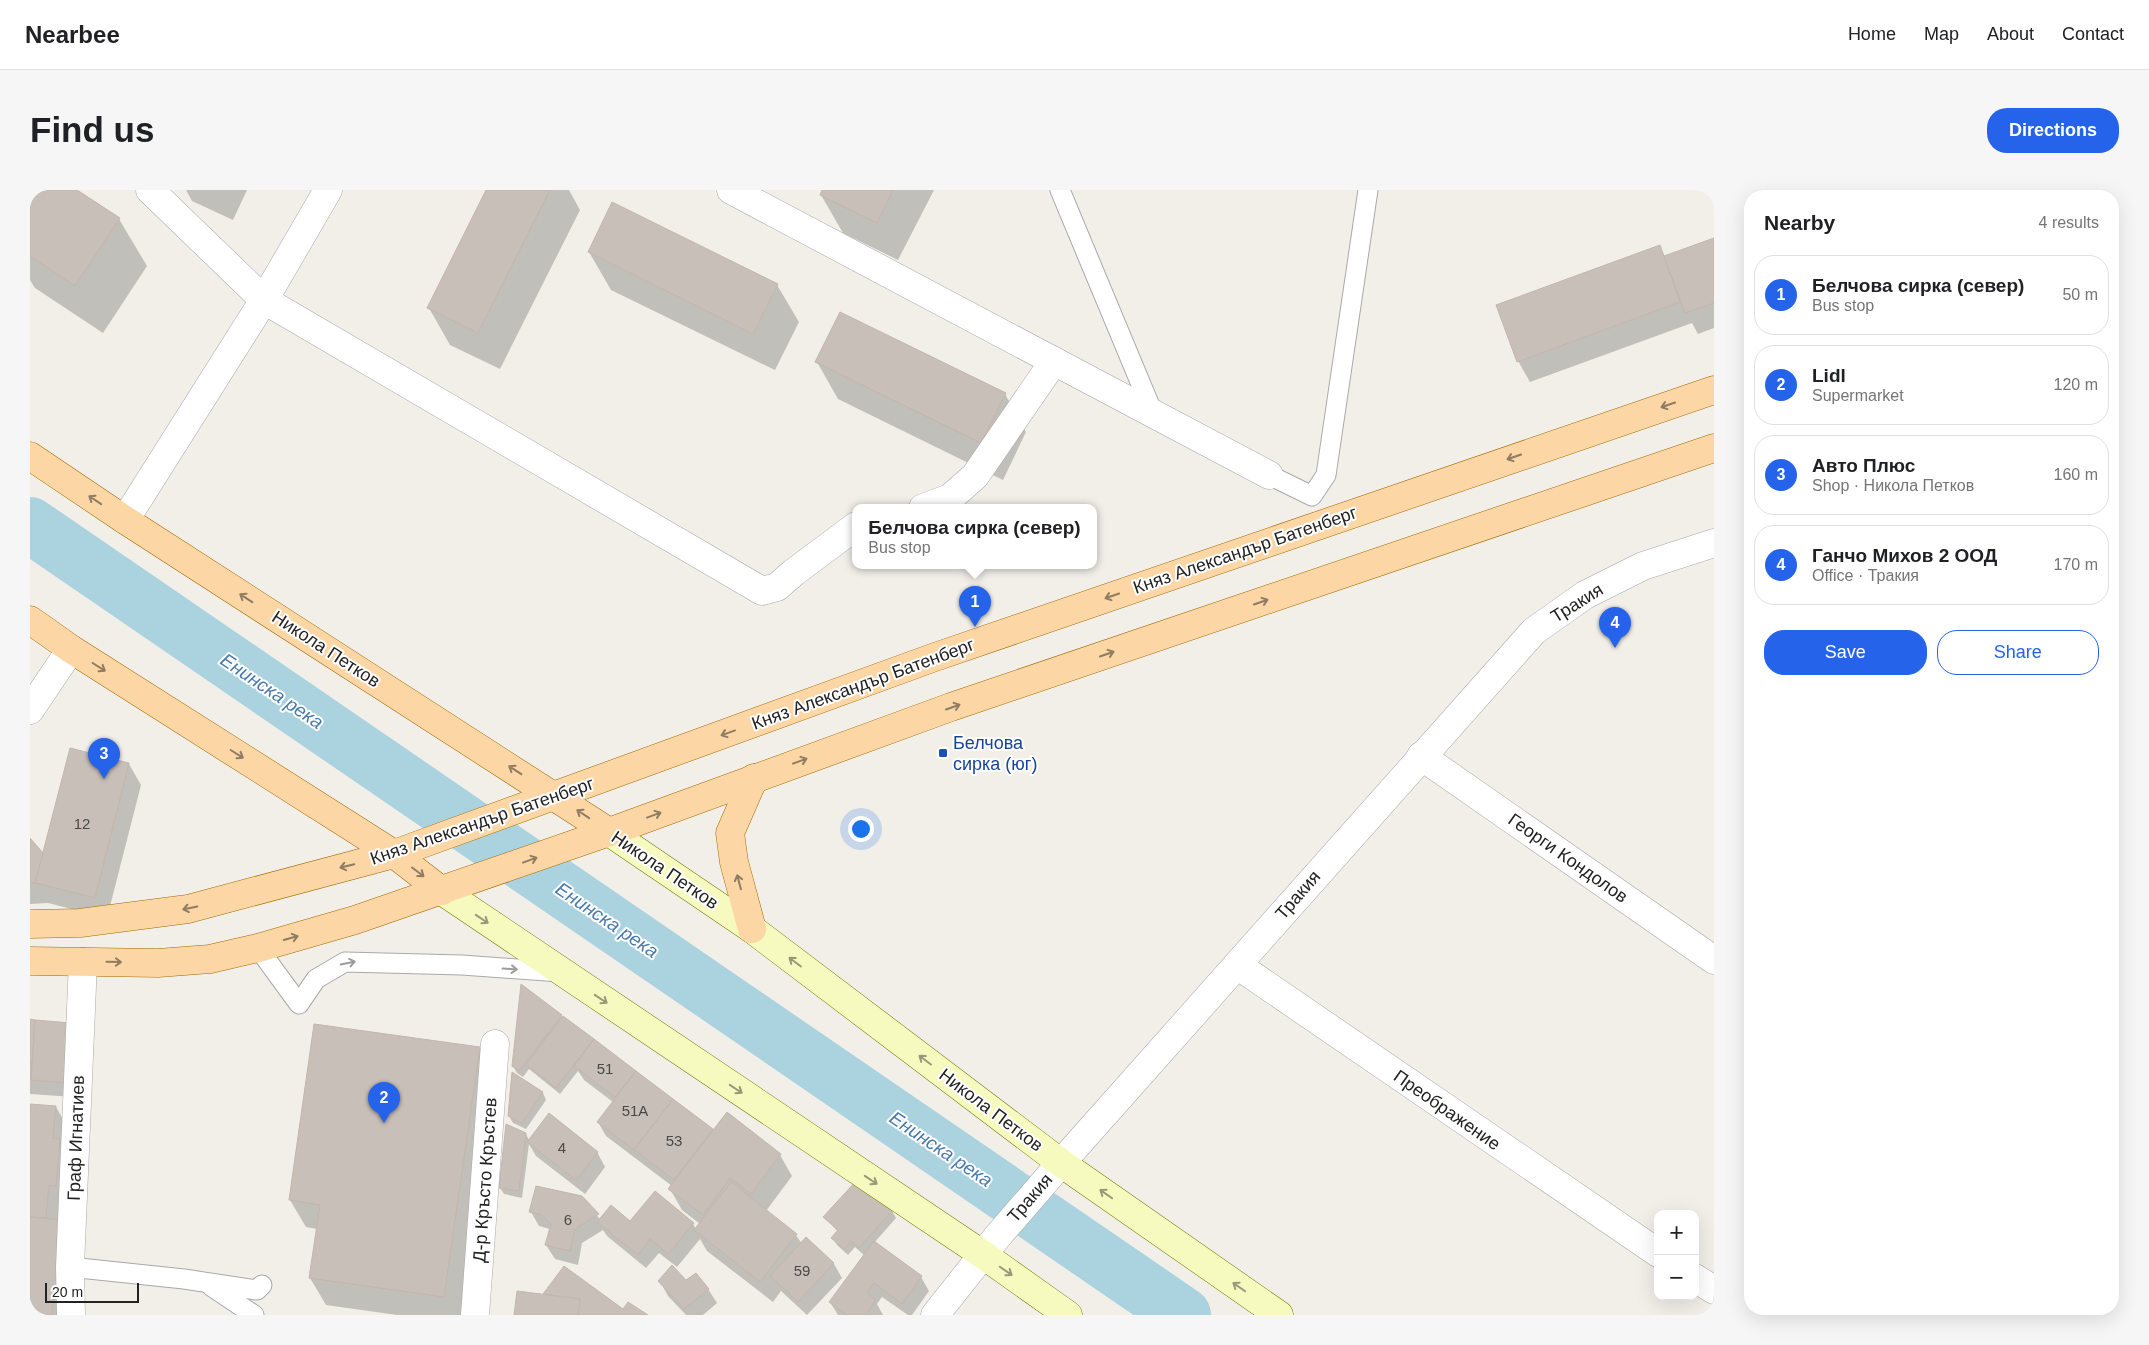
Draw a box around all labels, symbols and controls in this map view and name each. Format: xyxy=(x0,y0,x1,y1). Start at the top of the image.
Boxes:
text: Nearbee xyxy=(25,21,120,48)
text: Home xyxy=(1848,24,1896,44)
text: Map xyxy=(1924,24,1959,44)
text: About xyxy=(1987,24,2034,44)
text: Contact xyxy=(2062,24,2124,44)
button: Directions xyxy=(1987,108,2119,153)
text: Find us xyxy=(30,110,154,149)
text: Nearby xyxy=(1764,211,1835,234)
text: 4 results xyxy=(2039,214,2099,231)
text: Белчова сирка (север) xyxy=(1812,275,2024,296)
text: 1 xyxy=(1777,286,1785,303)
text: 50 m xyxy=(2062,286,2098,303)
text: Bus stop xyxy=(1812,297,1874,314)
text: Lidl xyxy=(1812,365,1846,386)
text: 2 xyxy=(1777,376,1785,393)
text: 120 m xyxy=(2054,376,2098,393)
text: Supermarket xyxy=(1812,387,1904,404)
one-way arrow xyxy=(1661,401,1676,410)
one-way arrow xyxy=(1506,453,1522,462)
text: Авто Плюс xyxy=(1812,455,1915,476)
text: 3 xyxy=(1777,466,1785,483)
text: 160 m xyxy=(2054,466,2098,483)
text: Shop · Никола Петков xyxy=(1812,477,1974,494)
one-way arrow xyxy=(88,495,102,505)
street label: Княз Александър Батенберг xyxy=(1130,502,1360,598)
popup xyxy=(852,504,1097,569)
text: Белчова сирка (север) xyxy=(868,517,1081,538)
text: Bus stop xyxy=(868,539,931,556)
text: Ганчо Михов 2 ООД xyxy=(1812,545,1997,566)
text: 4 xyxy=(1777,556,1785,573)
text: 170 m xyxy=(2054,556,2098,573)
text: Office · Тракия xyxy=(1812,567,1919,584)
street label: Тракия xyxy=(1547,579,1607,627)
pin: 1 xyxy=(959,586,991,627)
one-way arrow xyxy=(239,592,253,603)
one-way arrow xyxy=(1105,592,1120,601)
one-way arrow xyxy=(1253,597,1268,606)
street label: Никола Петков xyxy=(268,607,384,691)
pin: 4 xyxy=(1599,607,1631,648)
button: Save xyxy=(1764,630,1927,675)
button: Share xyxy=(1937,630,2099,675)
street label: Княз Александър Батенберг xyxy=(749,634,977,734)
water label: Енинска река xyxy=(217,649,327,733)
one-way arrow xyxy=(1099,649,1114,658)
one-way arrow xyxy=(92,662,106,672)
one-way arrow xyxy=(945,702,961,711)
one-way arrow xyxy=(721,729,737,738)
place label: Белчова сирка (юг) xyxy=(953,733,1037,774)
pin: 3 xyxy=(88,738,120,779)
marker: Белчова сирка (юг) xyxy=(937,747,949,759)
one-way arrow xyxy=(229,749,243,759)
one-way arrow xyxy=(792,756,808,765)
one-way arrow xyxy=(509,765,523,775)
street label: Княз Александър Батенберг xyxy=(367,773,597,869)
one-way arrow xyxy=(576,809,590,819)
street label: Георги Кондолов xyxy=(1505,809,1631,907)
one-way arrow xyxy=(646,810,662,819)
house number: 12 xyxy=(74,815,90,832)
your location xyxy=(848,816,874,842)
street label: Никола Петков xyxy=(608,827,722,913)
one-way arrow xyxy=(522,855,537,864)
one-way arrow xyxy=(339,862,355,871)
one-way arrow xyxy=(411,867,424,878)
street label: Тракия xyxy=(1272,867,1324,923)
one-way arrow xyxy=(734,874,744,890)
water label: Енинска река xyxy=(552,878,662,962)
one-way arrow xyxy=(182,903,198,913)
one-way arrow xyxy=(475,914,489,924)
one-way arrow xyxy=(283,933,299,943)
one-way arrow xyxy=(789,956,802,967)
one-way arrow xyxy=(105,957,121,967)
one-way arrow xyxy=(340,958,356,968)
one-way arrow xyxy=(502,964,518,973)
one-way arrow xyxy=(593,994,607,1004)
one-way arrow xyxy=(919,1054,932,1065)
house number: 51 xyxy=(597,1060,613,1077)
street label: Никола Петков xyxy=(935,1065,1047,1155)
street label: Преображение xyxy=(1390,1066,1504,1154)
street label: Граф Игнатиев xyxy=(64,1075,88,1201)
pin: 2 xyxy=(368,1082,400,1123)
one-way arrow xyxy=(728,1085,742,1095)
street label: Д-р Кръсто Кръстев xyxy=(469,1097,501,1263)
house number: 51A xyxy=(622,1102,648,1119)
water label: Енинска река xyxy=(886,1107,996,1191)
house number: 53 xyxy=(666,1132,682,1149)
house number: 4 xyxy=(558,1139,566,1156)
street label: Тракия xyxy=(1004,1170,1056,1226)
one-way arrow xyxy=(864,1175,878,1185)
one-way arrow xyxy=(1099,1189,1113,1199)
map controls xyxy=(1654,1210,1699,1300)
button: + xyxy=(1654,1210,1699,1255)
house number: 6 xyxy=(564,1211,572,1228)
button: − xyxy=(1654,1255,1699,1300)
house number: 59 xyxy=(794,1262,810,1279)
one-way arrow xyxy=(998,1266,1012,1276)
scale bar xyxy=(45,1280,139,1303)
one-way arrow xyxy=(1232,1282,1246,1292)
text: 20 m xyxy=(52,1284,83,1300)

